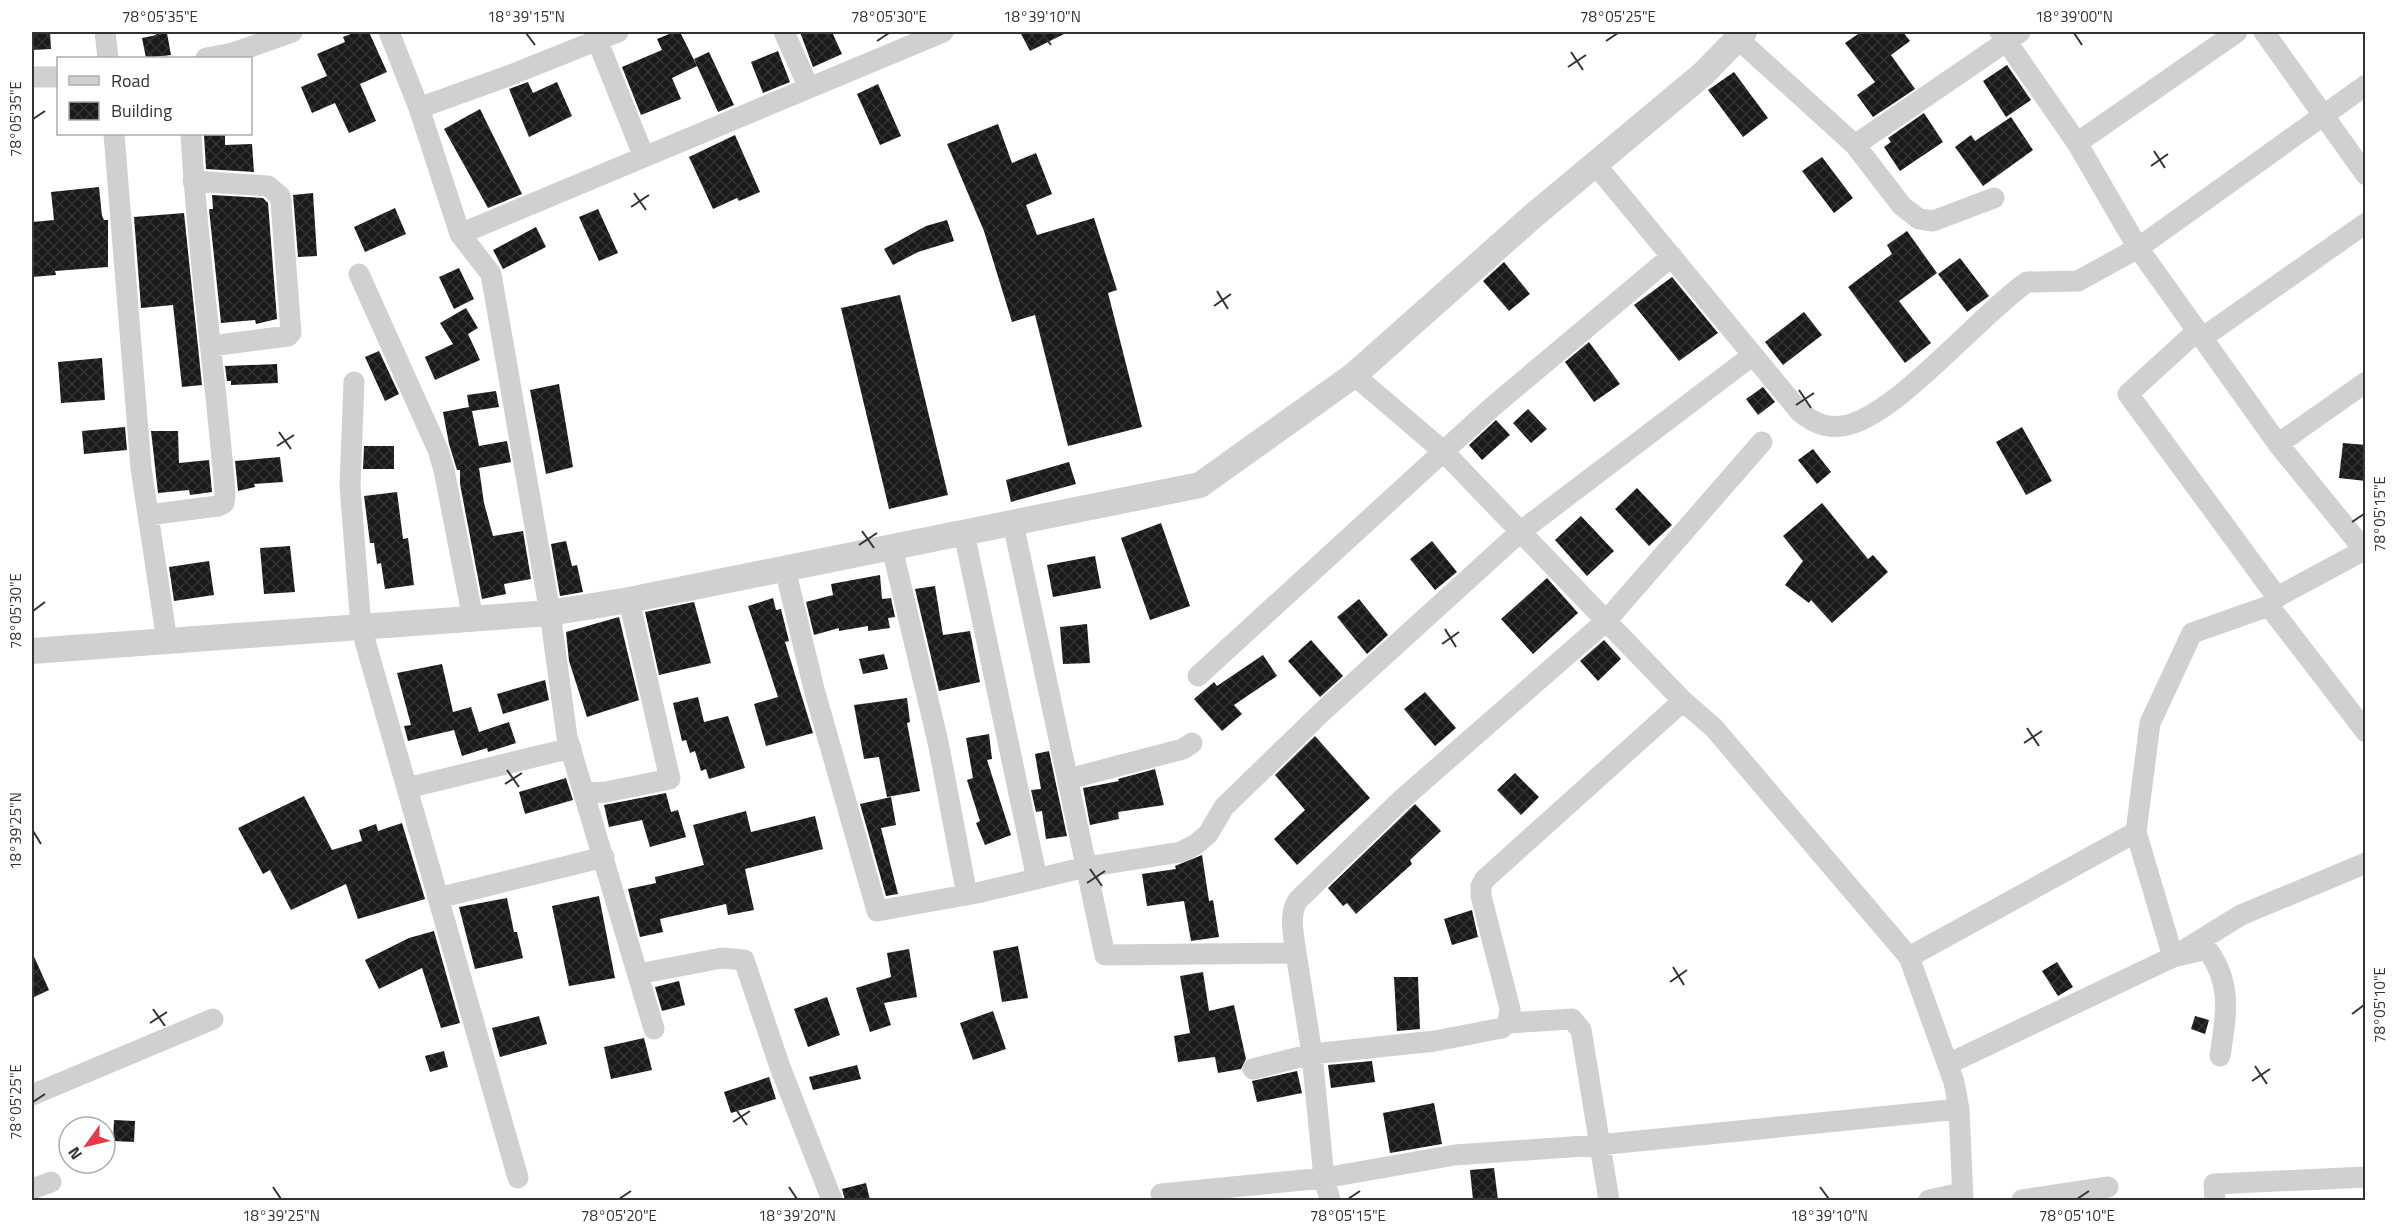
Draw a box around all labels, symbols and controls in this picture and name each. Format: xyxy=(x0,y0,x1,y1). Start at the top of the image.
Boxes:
text: 78°05'35"E xyxy=(122,5,198,28)
text: 18°39'15"N xyxy=(487,5,565,28)
text: 78°05'30"E xyxy=(851,5,927,28)
text: 18°39'10"N xyxy=(1003,5,1081,28)
text: 78°05'25"E xyxy=(1580,5,1656,28)
text: 18°39'00"N xyxy=(2035,5,2113,28)
legend xyxy=(57,57,252,135)
text: Road xyxy=(111,67,150,94)
text: 78°05'35"E xyxy=(4,81,27,157)
text: Building xyxy=(111,97,172,124)
text: 78°05'15"E xyxy=(2368,476,2391,552)
text: 78°05'30"E xyxy=(4,573,27,649)
text: 18°39'25"N xyxy=(4,792,27,870)
text: 78°05'10"E xyxy=(2368,967,2391,1043)
text: 78°05'25"E xyxy=(4,1064,27,1140)
north arrow xyxy=(57,1115,117,1175)
text: N xyxy=(62,1142,88,1165)
text: 18°39'25"N xyxy=(242,1204,320,1227)
text: 78°05'20"E xyxy=(581,1204,657,1227)
text: 18°39'20"N xyxy=(758,1204,836,1227)
text: 78°05'15"E xyxy=(1310,1204,1386,1227)
text: 18°39'10"N xyxy=(1790,1204,1868,1227)
text: 78°05'10"E xyxy=(2039,1204,2115,1227)

